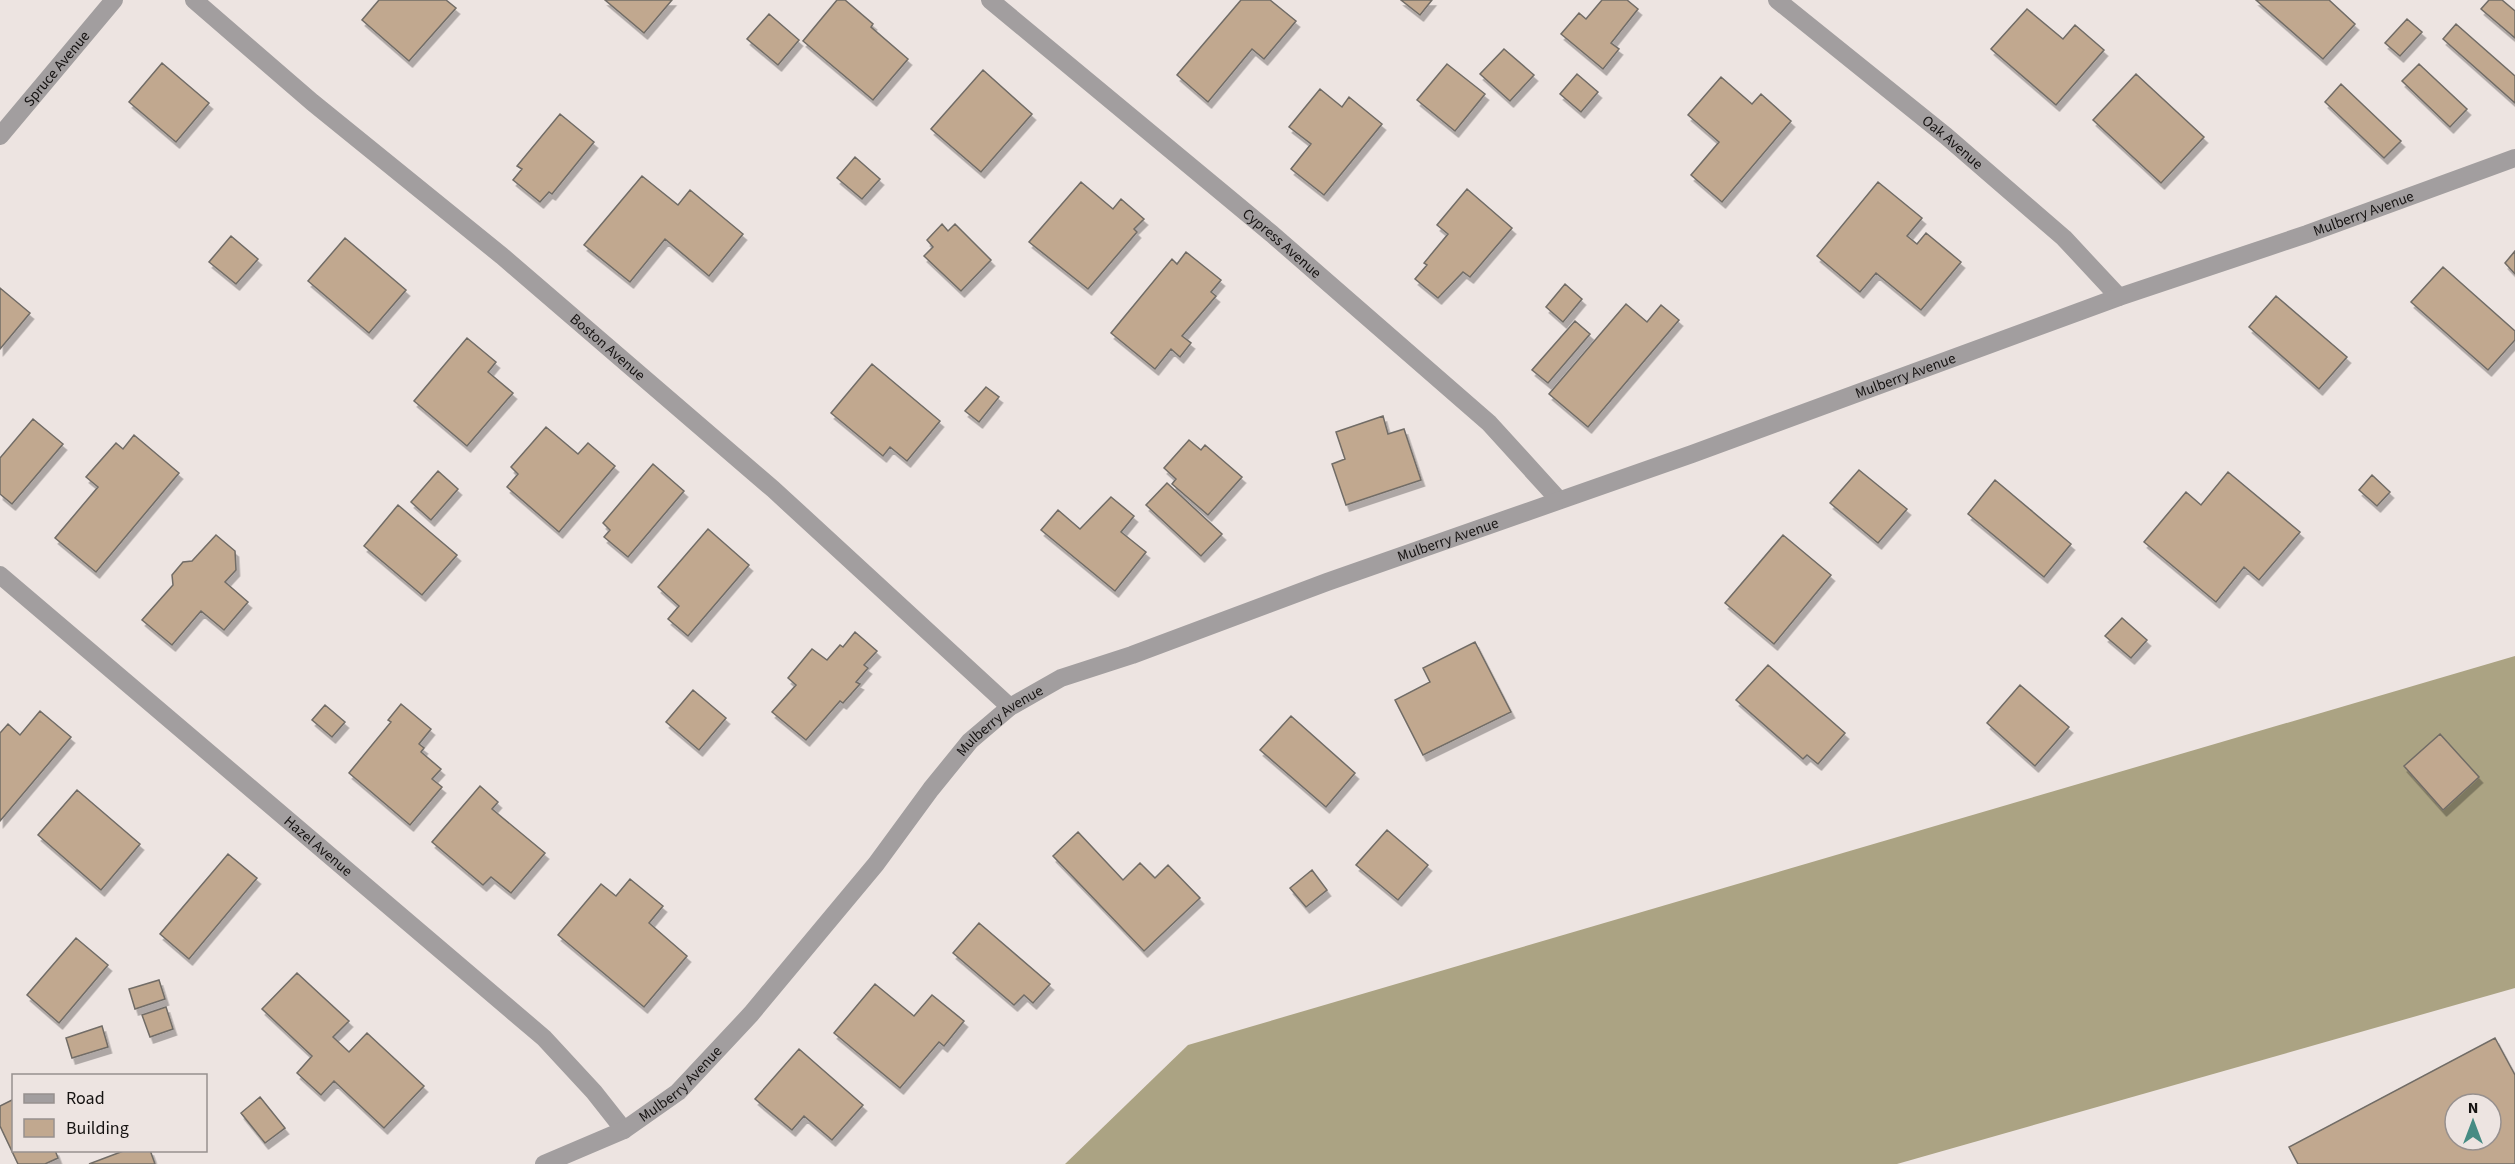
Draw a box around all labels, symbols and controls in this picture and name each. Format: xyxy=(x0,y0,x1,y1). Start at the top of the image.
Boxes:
street label: Spruce Avenue xyxy=(19,26,95,111)
street label: Oak Avenue xyxy=(1917,111,1988,175)
street label: Mulberry Avenue xyxy=(2310,186,2417,242)
street label: Cypress Avenue xyxy=(1238,204,1326,283)
street label: Boston Avenue xyxy=(565,309,650,386)
street label: Mulberry Avenue xyxy=(1852,348,1959,404)
street label: Mulberry Avenue xyxy=(1395,513,1501,567)
street label: Mulberry Avenue xyxy=(952,680,1047,761)
street label: Hazel Avenue xyxy=(279,811,357,882)
street label: Mulberry Avenue xyxy=(635,1041,727,1127)
legend xyxy=(12,1074,207,1152)
text: Road xyxy=(66,1086,105,1111)
north arrow xyxy=(2443,1092,2503,1152)
text: N xyxy=(2468,1097,2478,1119)
text: Building xyxy=(66,1116,129,1141)

